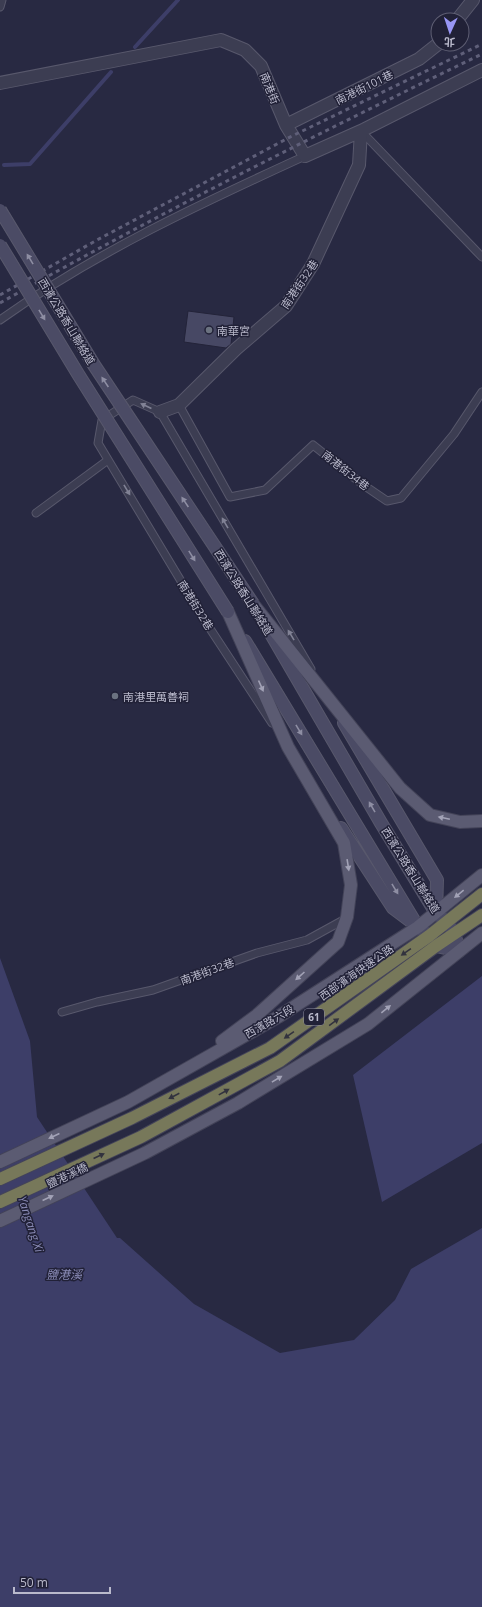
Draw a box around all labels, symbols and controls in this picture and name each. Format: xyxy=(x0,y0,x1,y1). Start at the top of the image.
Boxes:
north arrow xyxy=(430,12,470,52)
text: 北 xyxy=(444,35,455,50)
street label: 南港街101巷 xyxy=(332,66,396,108)
street label: 南港街 xyxy=(257,70,283,106)
one-way arrow xyxy=(26,253,33,265)
street label: 南港街32巷 xyxy=(277,256,321,312)
street label: 西濱公路香山聯絡道 xyxy=(35,275,99,367)
one-way arrow xyxy=(38,309,45,321)
place label: 南華宮 xyxy=(217,323,250,338)
marker: 南華宮 xyxy=(204,325,214,335)
one-way arrow xyxy=(101,377,109,387)
one-way arrow xyxy=(140,403,152,409)
street label: 南港街34巷 xyxy=(319,447,373,493)
one-way arrow xyxy=(123,484,130,496)
one-way arrow xyxy=(181,496,189,507)
one-way arrow xyxy=(221,517,228,529)
street label: 西濱公路香山聯絡道 xyxy=(211,546,277,638)
one-way arrow xyxy=(188,551,196,561)
street label: 南港街32巷 xyxy=(175,577,217,633)
one-way arrow xyxy=(287,629,294,641)
one-way arrow xyxy=(258,681,264,692)
place label: 南港里萬善祠 xyxy=(123,689,189,704)
marker: 南港里萬善祠 xyxy=(110,691,120,701)
one-way arrow xyxy=(295,724,302,736)
one-way arrow xyxy=(369,801,376,813)
one-way arrow xyxy=(437,815,450,821)
street label: 西濱公路香山聯絡道 xyxy=(378,824,444,916)
one-way arrow xyxy=(345,859,351,871)
one-way arrow xyxy=(392,883,399,895)
one-way arrow xyxy=(454,889,464,898)
street label: 西部濱海快速公路 xyxy=(316,941,396,1003)
one-way arrow xyxy=(401,948,412,956)
street label: 南港街32巷 xyxy=(178,954,236,988)
one-way arrow xyxy=(295,972,306,981)
street label: 西濱路六段 xyxy=(241,1001,297,1041)
one-way arrow xyxy=(381,1005,392,1013)
road number: 61 xyxy=(304,1009,324,1025)
one-way arrow xyxy=(328,1018,339,1026)
one-way arrow xyxy=(283,1031,294,1039)
one-way arrow xyxy=(271,1076,283,1083)
one-way arrow xyxy=(218,1088,230,1095)
one-way arrow xyxy=(169,1093,180,1100)
one-way arrow xyxy=(49,1133,60,1139)
one-way arrow xyxy=(93,1153,105,1160)
street label: 鹽港溪橋 xyxy=(44,1159,90,1191)
water label: Yangang Xi xyxy=(14,1194,48,1255)
one-way arrow xyxy=(42,1195,54,1201)
water label: 鹽港溪 xyxy=(46,1266,84,1283)
scale bar xyxy=(14,1569,110,1595)
text: 50 m xyxy=(20,1574,48,1591)

